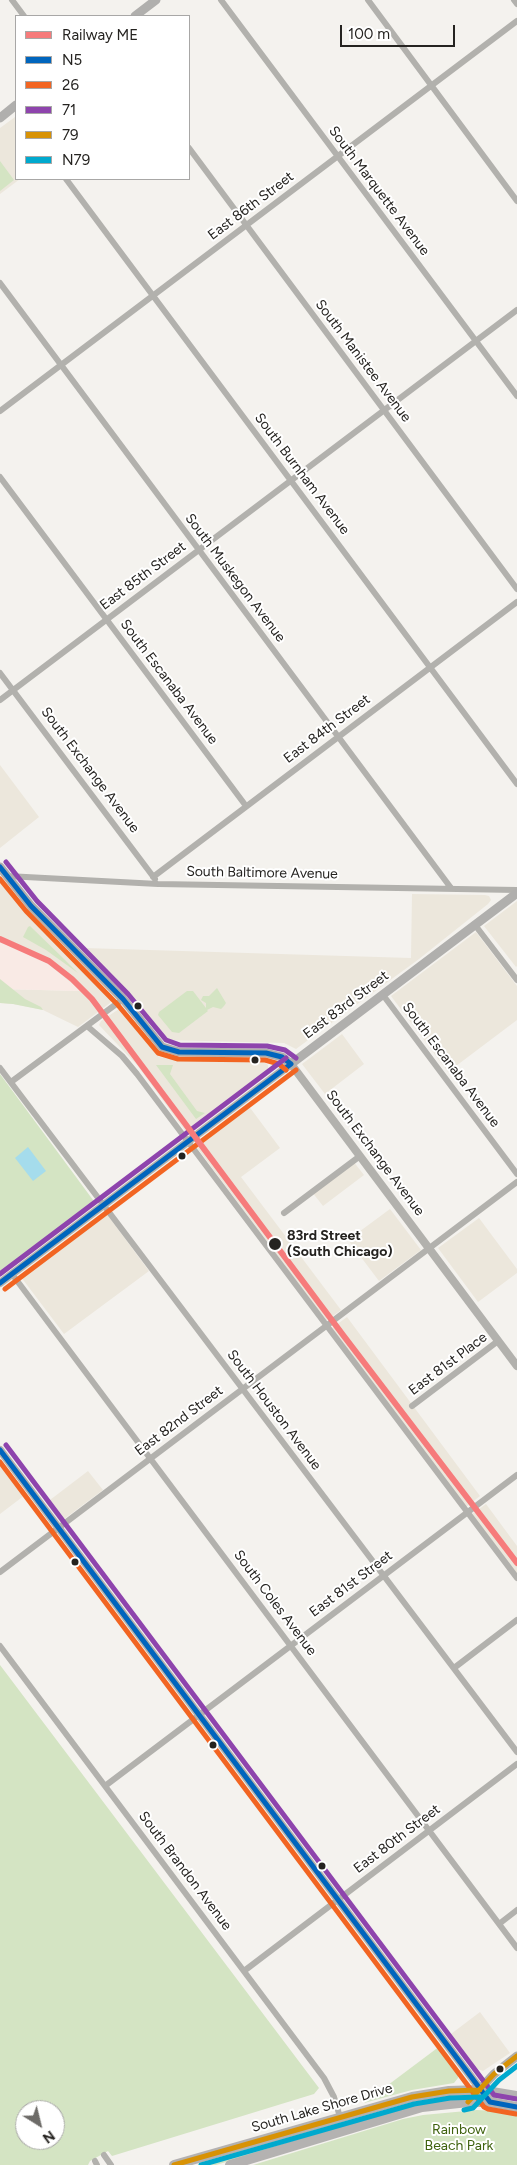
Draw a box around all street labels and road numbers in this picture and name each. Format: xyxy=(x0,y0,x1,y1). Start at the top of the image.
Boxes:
street label: South Marquette Avenue xyxy=(325,123,433,259)
street label: East 86th Street xyxy=(205,168,297,244)
street label: South Manistee Avenue xyxy=(311,296,415,426)
street label: South Burnham Avenue xyxy=(251,410,353,538)
street label: South Muskegon Avenue xyxy=(181,510,289,646)
street label: East 85th Street xyxy=(97,538,189,614)
street label: South Escanaba Avenue xyxy=(117,616,221,748)
street label: East 84th Street xyxy=(281,691,373,767)
street label: South Exchange Avenue xyxy=(37,704,143,836)
street label: South Baltimore Avenue xyxy=(186,863,338,883)
street label: East 83rd Street xyxy=(300,967,392,1043)
street label: South Escanaba Avenue xyxy=(399,999,503,1131)
street label: South Exchange Avenue xyxy=(322,1087,428,1219)
street label: East 81st Place xyxy=(405,1329,491,1399)
street label: South Houston Avenue xyxy=(223,1347,325,1473)
street label: East 82nd Street xyxy=(132,1382,226,1460)
street label: South Coles Avenue xyxy=(230,1547,320,1659)
street label: East 81st Street xyxy=(306,1547,396,1621)
street label: East 80th Street xyxy=(350,1801,444,1877)
street label: South Brandon Avenue xyxy=(135,1808,235,1934)
street label: South Lake Shore Drive xyxy=(250,2080,394,2136)

